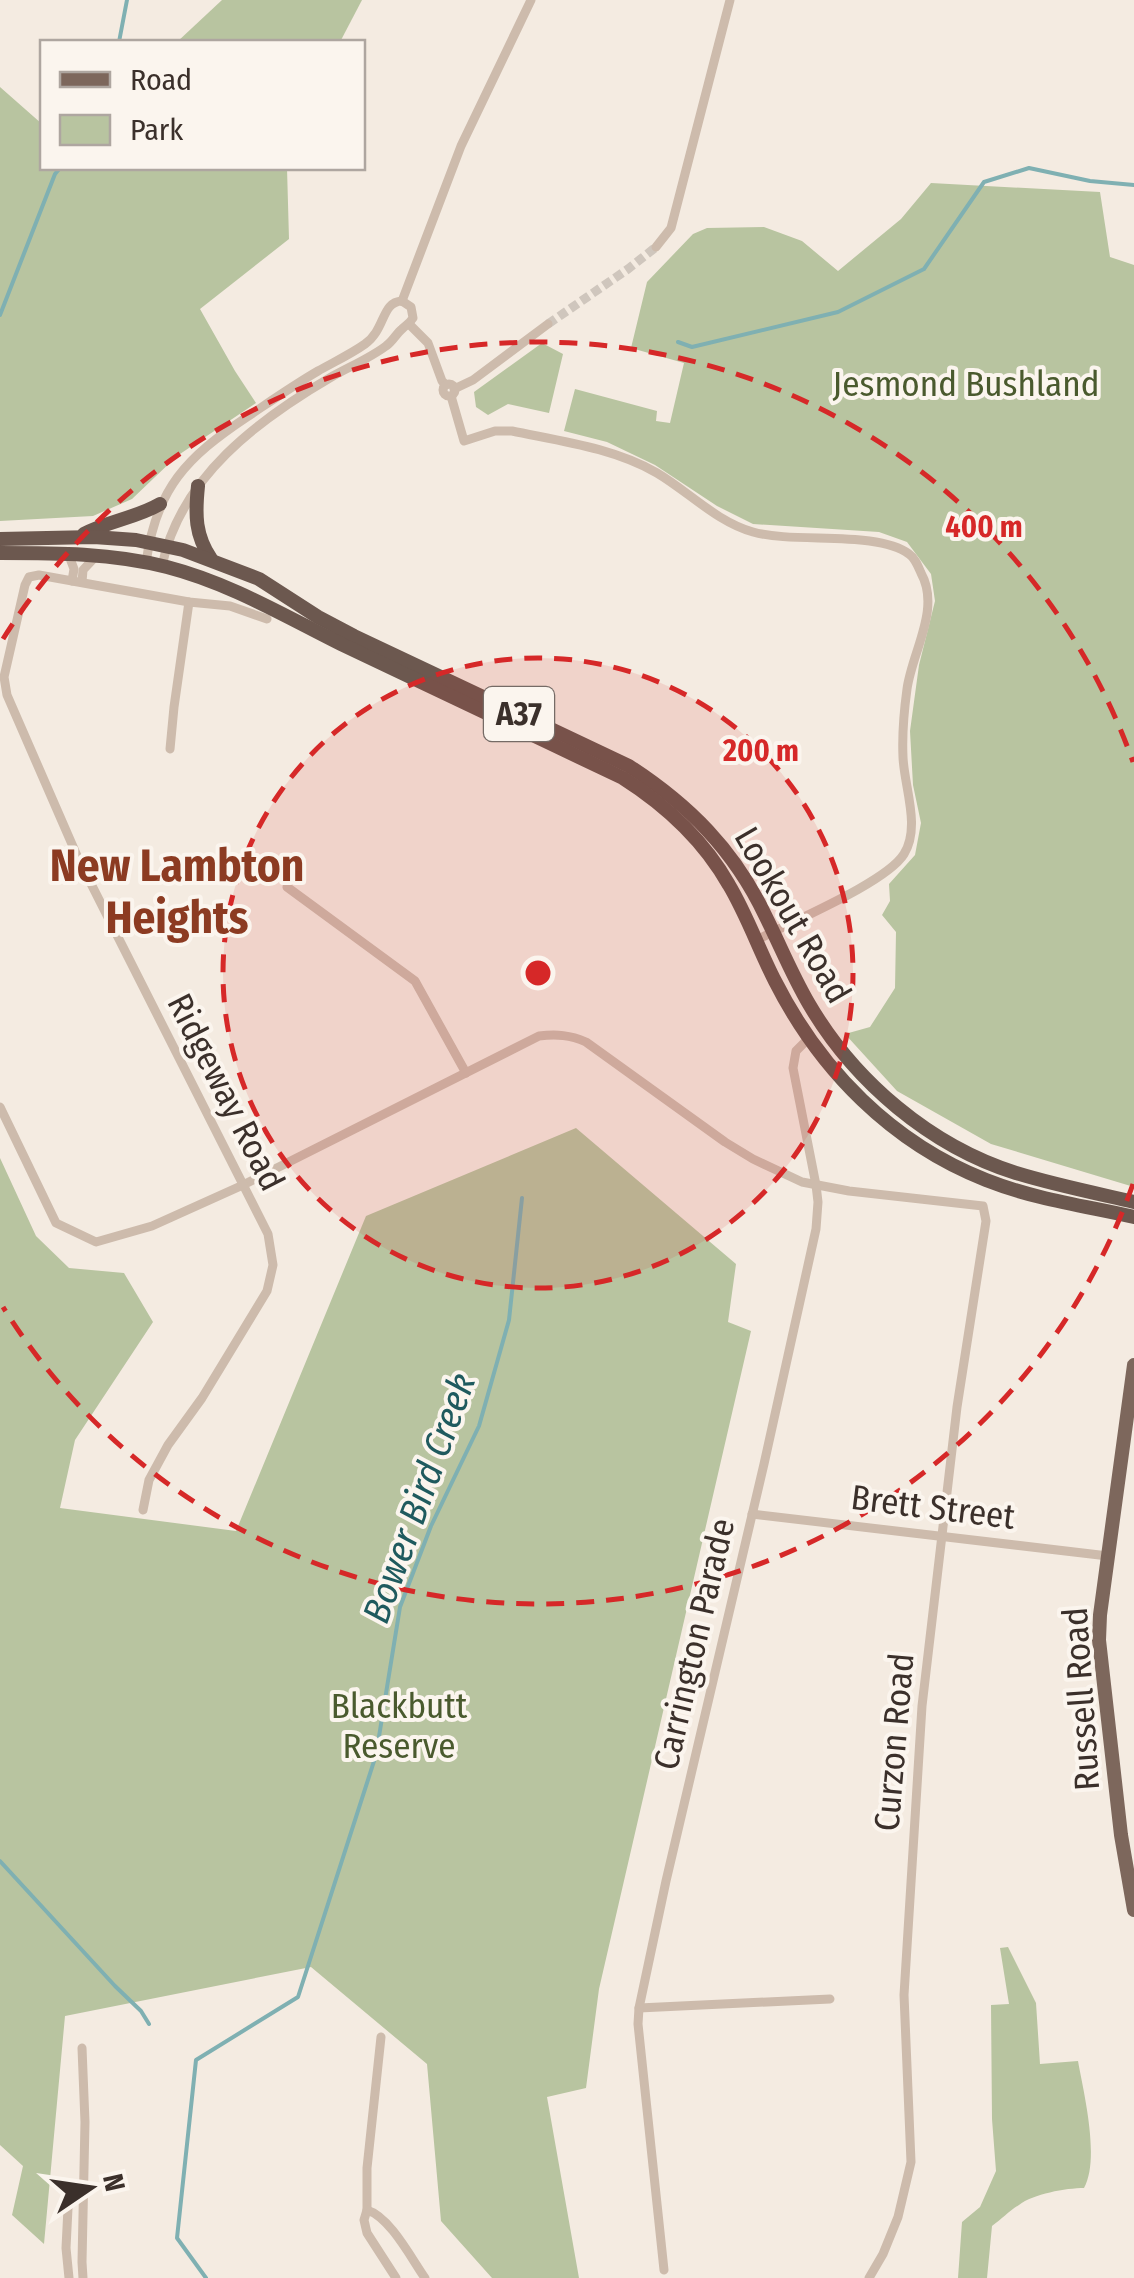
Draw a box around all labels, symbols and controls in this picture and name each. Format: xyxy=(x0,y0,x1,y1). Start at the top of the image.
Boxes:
legend xyxy=(40,40,365,170)
text: Road xyxy=(130,62,192,98)
text: Park xyxy=(130,112,183,148)
park label: Jesmond Bushland xyxy=(833,363,1099,405)
text: 400 m xyxy=(945,509,1023,545)
road number: A37 xyxy=(484,687,554,741)
text: 200 m xyxy=(722,733,799,769)
street label: Lookout Road xyxy=(726,819,860,1011)
district label: New Lambton Heights xyxy=(50,839,304,945)
centre of rings xyxy=(520,955,556,991)
street label: Ridgeway Road xyxy=(158,987,294,1197)
water label: Bower Bird Creek xyxy=(353,1367,486,1629)
street label: Brett Street xyxy=(849,1476,1018,1538)
street label: Carrington Parade xyxy=(645,1514,743,1774)
street label: Russell Road xyxy=(1054,1606,1108,1792)
street label: Curzon Road xyxy=(865,1651,923,1833)
park label: Blackbutt Reserve xyxy=(331,1685,468,1767)
north arrow xyxy=(40,2138,140,2238)
text: N xyxy=(96,2171,132,2194)

